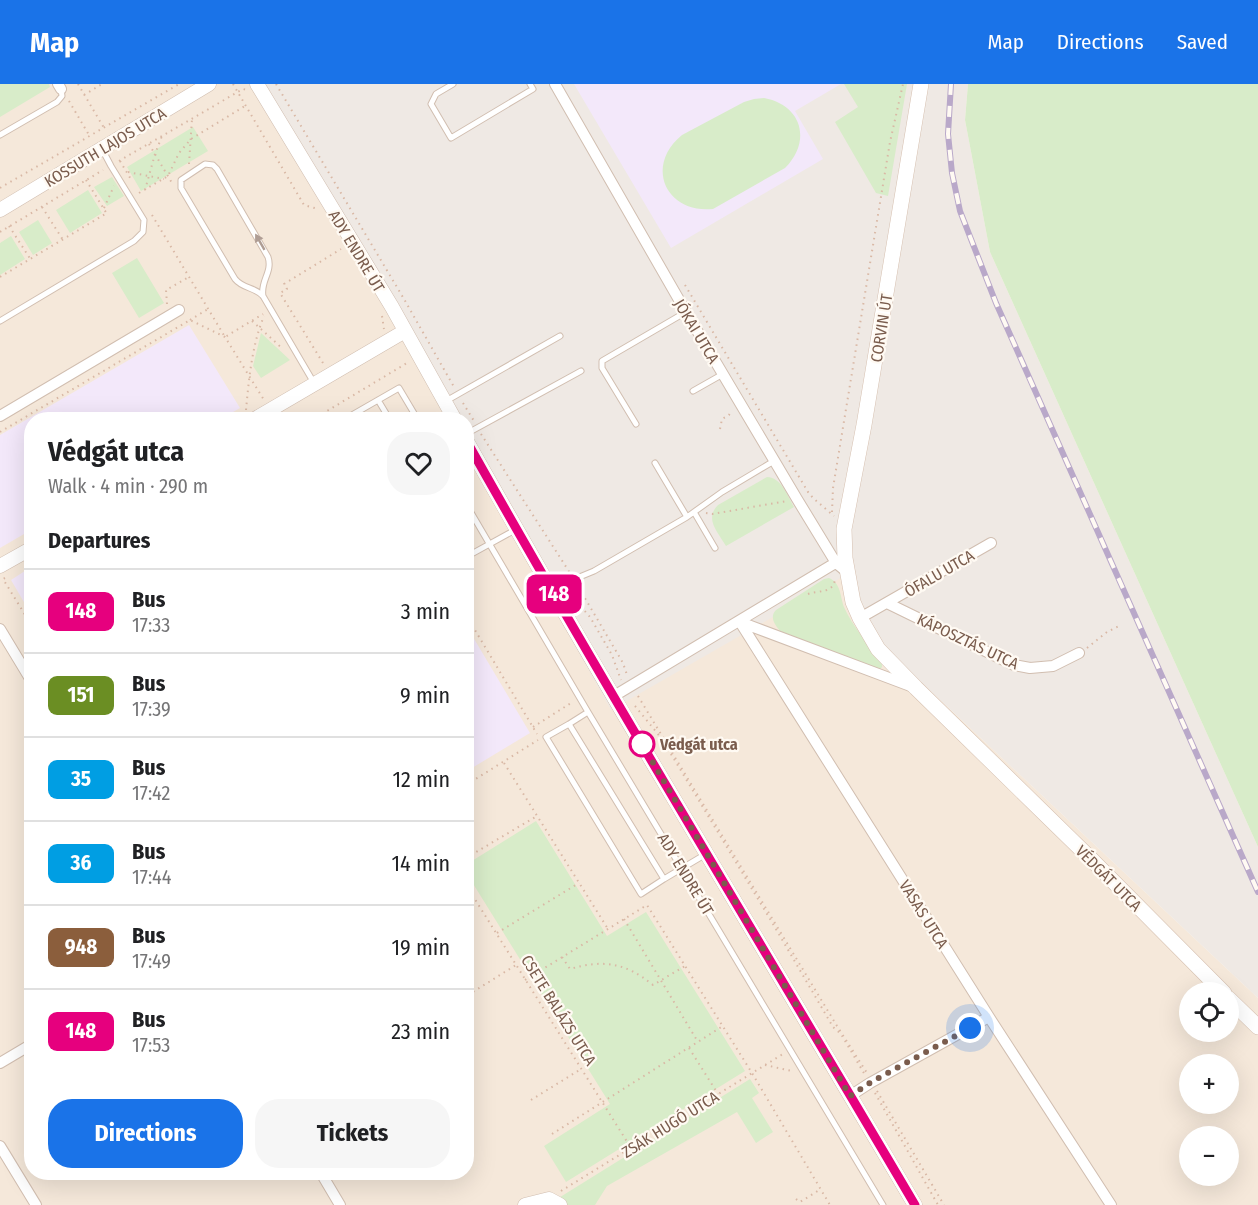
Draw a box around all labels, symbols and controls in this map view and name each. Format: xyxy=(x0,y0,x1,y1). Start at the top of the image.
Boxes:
text: Map xyxy=(30,26,79,59)
text: Map xyxy=(987,29,1024,55)
text: Directions xyxy=(1057,29,1144,55)
text: Saved xyxy=(1177,29,1228,55)
street label: KOSSUTH LAJOS UTCA xyxy=(41,103,170,191)
street label: ADY ENDRE ÚT xyxy=(325,207,389,296)
one-way arrow xyxy=(254,234,265,250)
street label: CORVIN ÚT xyxy=(867,292,896,364)
street label: JÓKAI UTCA xyxy=(670,295,724,368)
button: heart xyxy=(387,432,450,495)
text: Védgát utca xyxy=(48,435,184,468)
text: Walk · 4 min · 290 m xyxy=(48,474,208,498)
text: Departures xyxy=(48,527,150,554)
street label: ÓFALU UTCA xyxy=(901,546,978,601)
line badge: 148 xyxy=(520,574,588,614)
text: 148 xyxy=(539,581,569,607)
text: Bus xyxy=(132,586,165,613)
text: 148 xyxy=(66,598,96,624)
text: 3 min xyxy=(401,598,450,625)
street label: KÁPOSZTÁS UTCA xyxy=(914,610,1022,674)
text: 17:33 xyxy=(132,613,170,637)
text: Bus xyxy=(132,670,165,697)
text: 151 xyxy=(68,682,94,708)
text: 9 min xyxy=(400,682,450,709)
text: 17:39 xyxy=(132,697,171,721)
marker: Védgát utca xyxy=(629,731,655,757)
place label: Védgát utca xyxy=(659,735,738,754)
text: Bus xyxy=(132,754,165,781)
text: 35 xyxy=(71,766,91,792)
text: 12 min xyxy=(392,766,450,793)
text: 17:42 xyxy=(132,781,170,805)
street label: ADY ENDRE ÚT xyxy=(654,830,718,919)
text: Bus xyxy=(132,838,165,865)
street label: VÉDGÁT UTCA xyxy=(1072,841,1146,916)
text: 36 xyxy=(71,850,91,876)
text: 14 min xyxy=(392,850,450,877)
text: 17:44 xyxy=(132,865,171,889)
street label: VASAS UTCA xyxy=(895,877,952,952)
text: Bus xyxy=(132,922,165,949)
text: 948 xyxy=(65,934,97,960)
text: 19 min xyxy=(392,934,450,961)
text: 17:49 xyxy=(132,949,171,973)
street label: CSETE BALÁZS UTCA xyxy=(517,952,600,1069)
map controls xyxy=(1179,982,1239,1186)
button: locate xyxy=(1179,982,1239,1042)
text: Bus xyxy=(132,1006,165,1033)
your location xyxy=(955,1013,985,1043)
text: 148 xyxy=(66,1018,96,1044)
text: 23 min xyxy=(391,1018,450,1045)
text: 17:53 xyxy=(132,1033,170,1057)
button: + xyxy=(1179,1054,1239,1114)
street label: ZSÁK HUGÓ UTCA xyxy=(618,1087,723,1162)
button: Directions xyxy=(48,1099,243,1168)
button: Tickets xyxy=(255,1099,450,1168)
button: − xyxy=(1179,1126,1239,1186)

